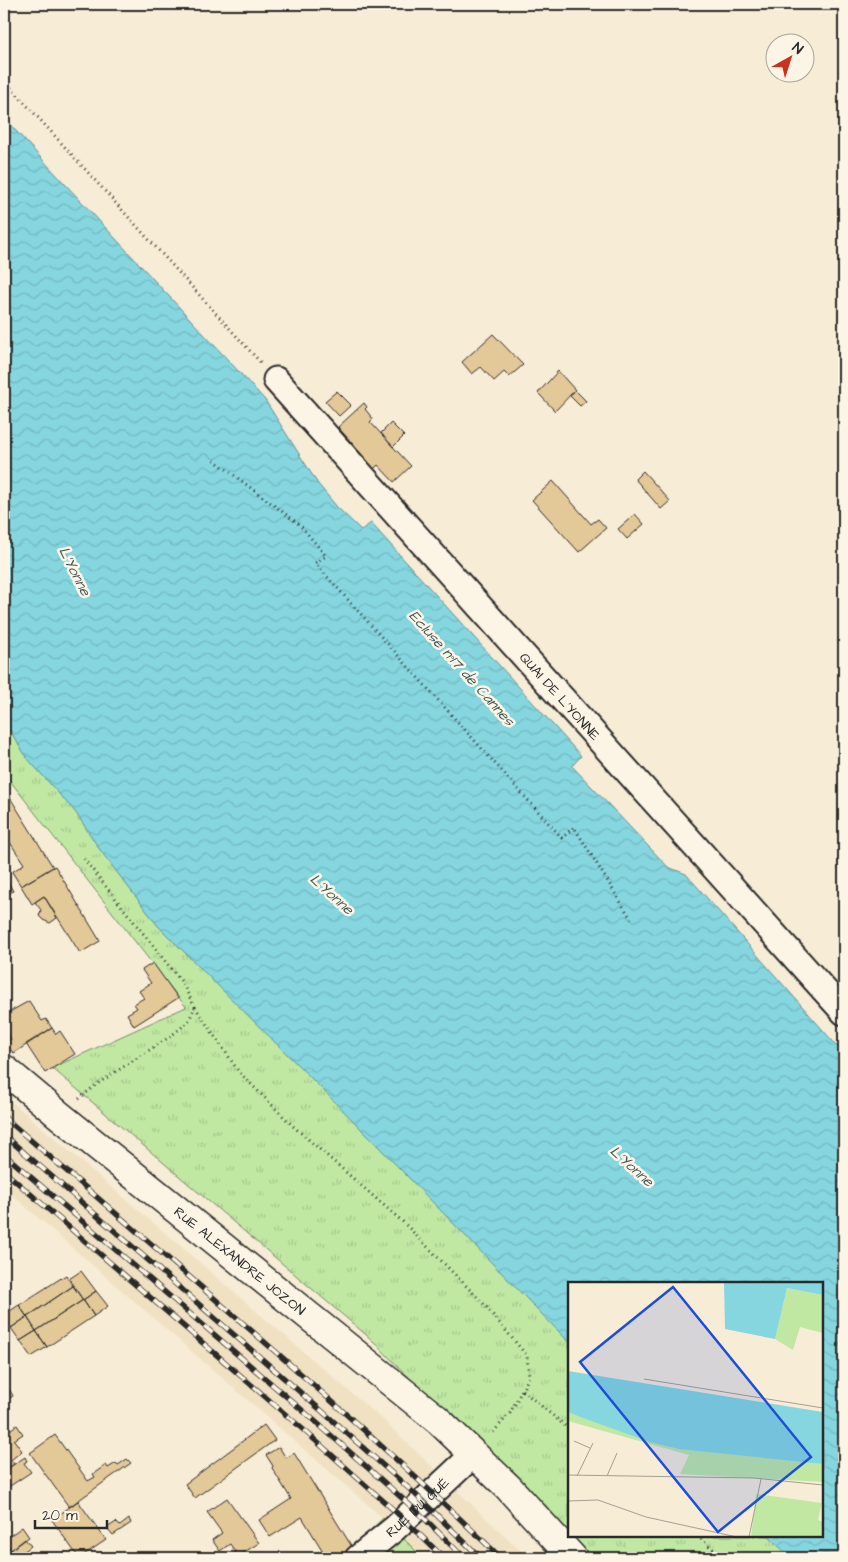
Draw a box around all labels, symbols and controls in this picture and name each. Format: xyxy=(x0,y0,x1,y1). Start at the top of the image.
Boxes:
north arrow xyxy=(766,32,816,82)
text: N xyxy=(788,38,807,59)
water label: L'Yonne xyxy=(53,543,96,600)
water label: Ecluse n°17 de Cannes xyxy=(404,606,520,732)
street label: QUAI DE L'YONNE xyxy=(514,648,605,746)
water label: L'Yonne xyxy=(305,869,359,920)
water label: L'Yonne xyxy=(605,1141,659,1192)
street label: RUE ALEXANDRE JOZON xyxy=(169,1202,310,1321)
inset map xyxy=(568,1282,823,1537)
street label: RUE DU GUÉ xyxy=(382,1473,454,1543)
scale bar xyxy=(35,1497,108,1529)
text: 20 m xyxy=(42,1505,78,1526)

